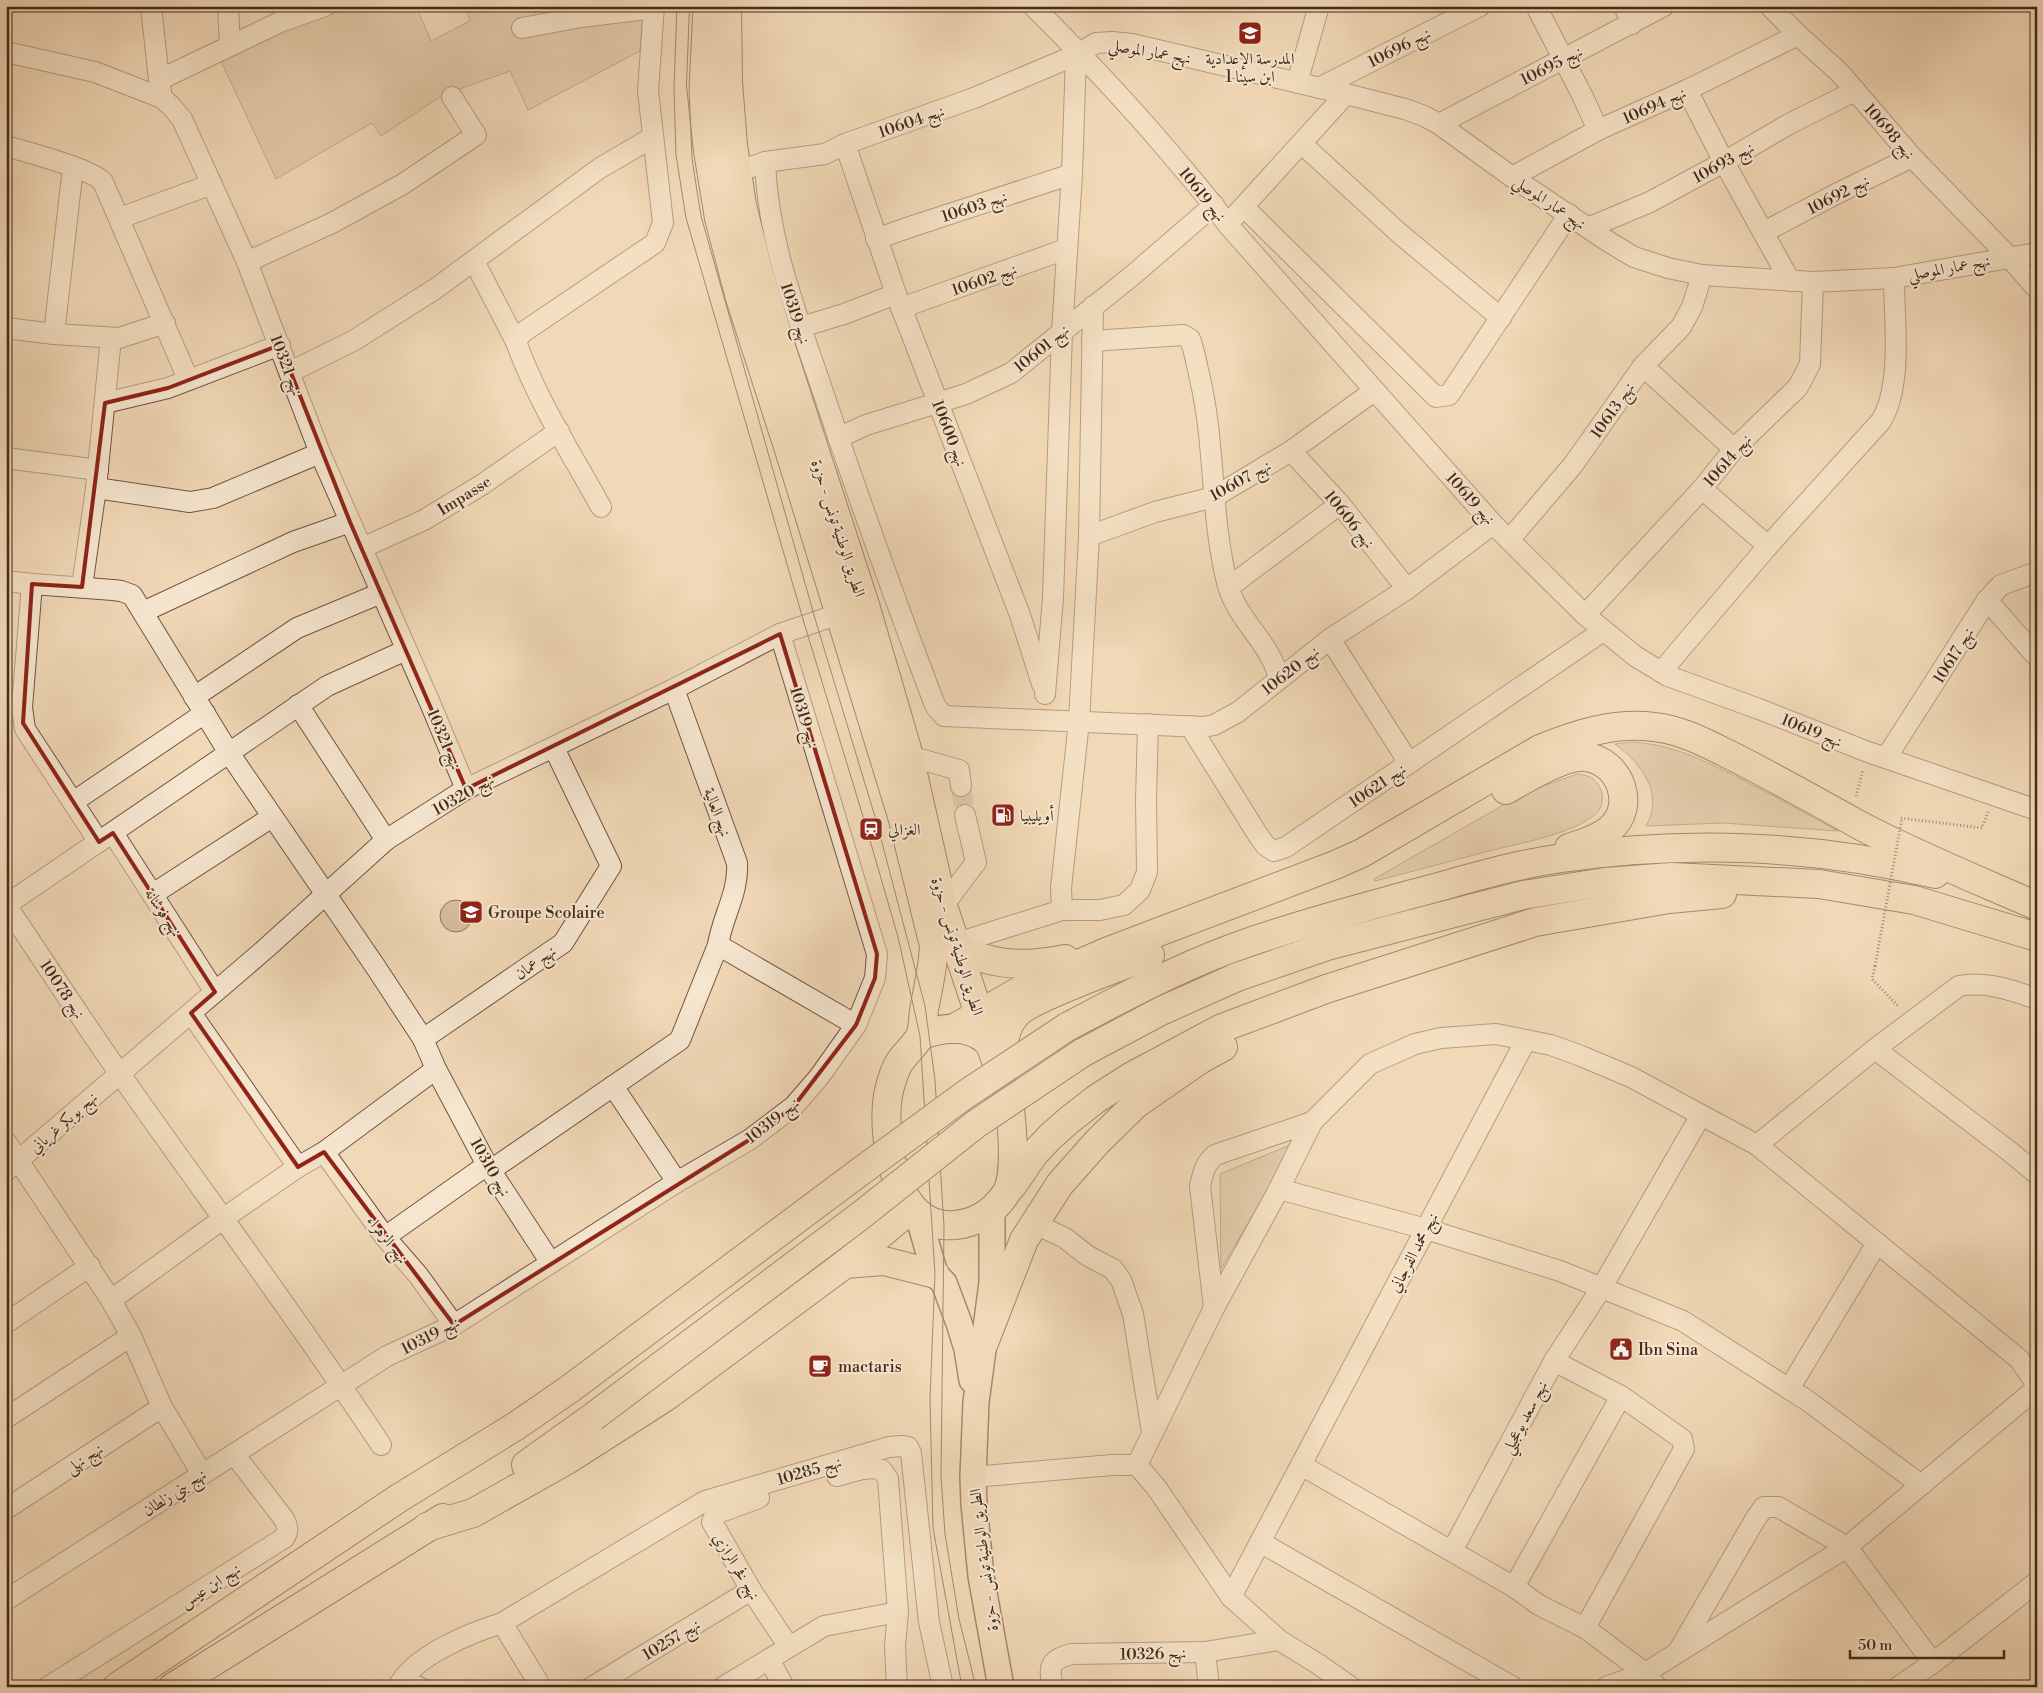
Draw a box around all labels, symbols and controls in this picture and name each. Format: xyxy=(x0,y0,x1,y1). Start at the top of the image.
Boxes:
school or university icon: المدرسة الإعدادية ابن سينا 1 xyxy=(1237,20,1263,46)
street label: نهج 10696 xyxy=(1365,24,1436,76)
street label: نهج عمار الموصلي xyxy=(1106,35,1192,74)
street label: نهج 10695 xyxy=(1517,42,1588,94)
place label: المدرسة الإعدادية ابن سينا 1 xyxy=(1206,49,1294,87)
street label: نهج 10694 xyxy=(1619,83,1691,133)
street label: نهج 10698 xyxy=(1856,99,1919,167)
street label: نهج 10604 xyxy=(876,101,948,146)
street label: نهج 10693 xyxy=(1689,138,1760,191)
street label: نهج 10619 xyxy=(1171,163,1230,228)
street label: نهج عمار الموصلي xyxy=(1507,171,1589,239)
street label: نهج 10692 xyxy=(1804,171,1875,223)
street label: نهج 10603 xyxy=(939,187,1011,231)
street label: نهج عمار الموصلي xyxy=(1907,251,1993,290)
street label: نهج 10602 xyxy=(949,259,1021,304)
street label: نهج 10319 xyxy=(772,280,814,348)
street label: نهج 10601 xyxy=(1010,320,1076,380)
street label: نهج 10321 xyxy=(262,332,307,400)
street label: نهج 10613 xyxy=(1586,379,1643,445)
street label: نهج 10600 xyxy=(923,397,971,471)
street label: نهج 10614 xyxy=(1699,430,1759,494)
street label: نهج 10607 xyxy=(1206,456,1277,509)
street label: الطريق الوطنية تونس - حزوة xyxy=(806,457,870,600)
street label: نهج 10619 xyxy=(1438,468,1499,532)
street label: Impasse xyxy=(434,472,495,520)
street label: نهج 10606 xyxy=(1317,487,1379,555)
street label: نهج 10617 xyxy=(1929,624,1982,689)
street label: نهج 10620 xyxy=(1257,642,1326,703)
street label: نهج 10319 xyxy=(781,684,823,752)
street label: نهج 10321 xyxy=(419,706,466,774)
street label: نهج 10619 xyxy=(1777,710,1845,756)
street label: نهج 10621 xyxy=(1345,759,1412,816)
street label: نهج 10320 xyxy=(429,770,500,824)
street label: نهج العالية xyxy=(695,785,735,841)
fuel station icon: أويليبيا xyxy=(990,802,1016,828)
place label: أويليبيا xyxy=(1020,804,1054,826)
station icon: الغزالي xyxy=(858,816,884,842)
place label: الغزالي xyxy=(888,820,921,842)
street label: الطريق الوطنية تونس - حزوة xyxy=(927,875,988,1018)
street label: نهج فوشانة xyxy=(137,884,186,943)
school or university icon: Groupe Scolaire xyxy=(458,899,484,925)
place label: Groupe Scolaire xyxy=(488,903,604,923)
street label: نهج عمان xyxy=(511,941,563,988)
street label: نهج 10078 xyxy=(32,956,89,1025)
street label: نهج بوبكر غرياني xyxy=(25,1088,104,1161)
street label: نهج 10319 xyxy=(741,1093,806,1151)
street label: نهج 10310 xyxy=(462,1135,515,1202)
street label: نهج محمد الفرجاني xyxy=(1385,1209,1447,1298)
street label: نهج الزهراء xyxy=(359,1211,412,1270)
street label: نهج 10319 xyxy=(398,1313,465,1363)
public building icon: Ibn Sina xyxy=(1608,1336,1634,1362)
place label: Ibn Sina xyxy=(1638,1340,1699,1360)
cafe icon: mactaris xyxy=(807,1353,833,1379)
place label: mactaris xyxy=(838,1357,902,1377)
street label: نهج سعد بوعجيلي xyxy=(1497,1377,1557,1460)
street label: نهج نهلى xyxy=(62,1439,109,1482)
street label: نهج 10285 xyxy=(775,1452,845,1494)
street label: نهج بني زلطان xyxy=(139,1465,213,1524)
street label: الطريق الوطنية تونس - حزوة xyxy=(965,1488,1003,1632)
street label: نهج فخر الرازي xyxy=(705,1529,764,1606)
street label: نهج ابن عيس xyxy=(176,1559,247,1616)
street label: نهج 10257 xyxy=(639,1615,706,1668)
scale bar xyxy=(1850,1628,2004,1660)
text: 50 m xyxy=(1858,1636,1892,1655)
street label: نهج 10326 xyxy=(1120,1643,1187,1669)

